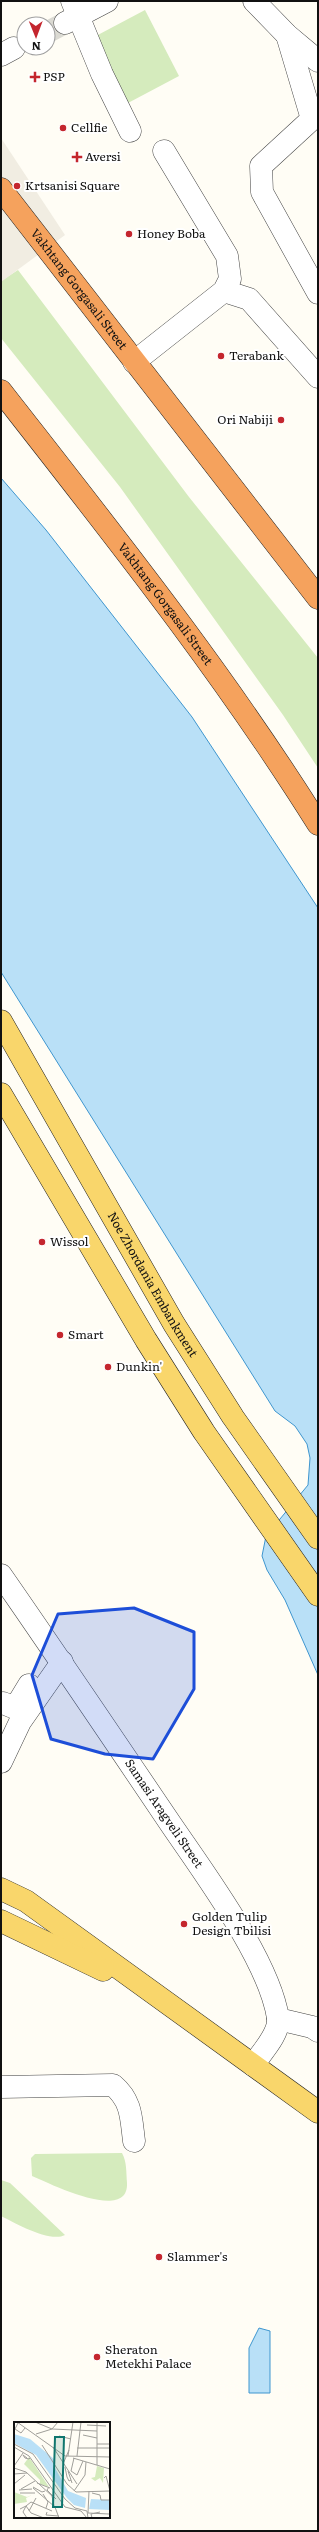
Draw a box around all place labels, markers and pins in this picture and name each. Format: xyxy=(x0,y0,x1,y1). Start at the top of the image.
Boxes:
place label: PSP xyxy=(43,67,65,85)
marker: PSP xyxy=(30,72,40,82)
place label: Cellfie xyxy=(71,118,107,136)
marker: Cellfie xyxy=(58,123,68,133)
place label: Aversi xyxy=(85,147,121,165)
marker: Aversi xyxy=(72,152,82,162)
place label: Krtsanisi Square xyxy=(25,176,120,194)
marker: Krtsanisi Square xyxy=(12,181,22,191)
place label: Honey Boba xyxy=(137,224,206,242)
marker: Honey Boba xyxy=(124,229,134,239)
place label: Terabank xyxy=(229,346,284,364)
marker: Terabank xyxy=(216,351,226,361)
place label: Ori Nabiji xyxy=(217,410,273,428)
marker: Ori Nabiji xyxy=(276,415,286,425)
place label: Wissol xyxy=(50,1232,89,1250)
marker: Wissol xyxy=(37,1237,47,1247)
place label: Smart xyxy=(68,1325,104,1343)
marker: Smart xyxy=(55,1330,65,1340)
place label: Dunkin' xyxy=(116,1357,162,1375)
marker: Dunkin' xyxy=(103,1362,113,1372)
place label: Golden Tulip Design Tbilisi xyxy=(192,1907,271,1939)
marker: Golden Tulip Design Tbilisi xyxy=(179,1919,189,1929)
place label: Slammer's xyxy=(167,2247,228,2265)
marker: Slammer's xyxy=(154,2252,164,2262)
place label: Sheraton Metekhi Palace xyxy=(105,2340,192,2372)
marker: Sheraton Metekhi Palace xyxy=(92,2352,102,2362)

